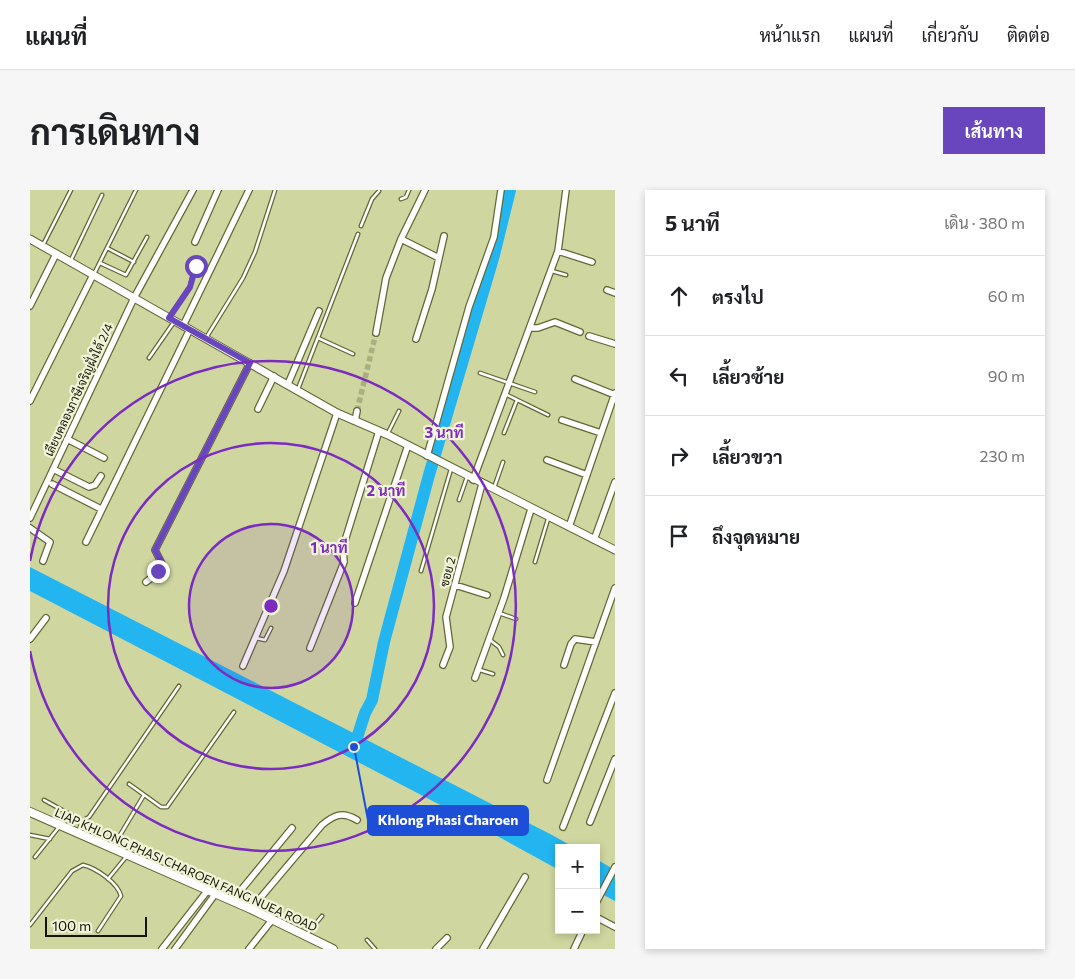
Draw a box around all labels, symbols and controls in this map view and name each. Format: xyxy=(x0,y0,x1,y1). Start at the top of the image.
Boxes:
text: แผนที่ xyxy=(25,21,87,50)
text: หน้าแรก xyxy=(759,24,821,46)
text: แผนที่ xyxy=(849,24,893,46)
text: เกี่ยวกับ xyxy=(921,24,979,46)
text: ติดต่อ xyxy=(1007,24,1050,46)
button: เส้นทาง xyxy=(943,107,1045,154)
text: การเดินทาง xyxy=(30,109,200,152)
text: 5 นาที xyxy=(665,210,720,235)
text: เดิน · 380 m xyxy=(944,213,1025,232)
route start xyxy=(185,255,208,278)
icon: ahead xyxy=(665,282,693,310)
text: ตรงไป xyxy=(712,285,764,308)
text: 60 m xyxy=(988,286,1025,305)
street label: เลียบคลองภาษีเจริญฝั่งใต้ 2/4 xyxy=(39,320,116,459)
icon: left xyxy=(665,362,693,390)
text: เลี้ยวซ้าย xyxy=(712,365,784,388)
text: 90 m xyxy=(988,366,1025,385)
text: 3 นาที xyxy=(424,423,464,441)
icon: right xyxy=(665,442,693,470)
text: เลี้ยวขวา xyxy=(712,445,783,468)
text: 230 m xyxy=(980,446,1025,465)
text: 2 นาที xyxy=(367,481,406,499)
icon: arrive xyxy=(665,522,693,550)
text: ถึงจุดหมาย xyxy=(712,525,800,548)
text: 1 นาที xyxy=(310,538,348,556)
street label: ซอย 2 xyxy=(436,555,458,588)
route end xyxy=(147,560,170,583)
centre of rings xyxy=(262,597,280,615)
street label: LIAP KHLONG PHASI CHAROEN FANG NUEA ROAD xyxy=(53,805,320,934)
callout: Khlong Phasi Charoen xyxy=(368,806,528,835)
text: Khlong Phasi Charoen xyxy=(378,811,518,828)
map controls xyxy=(555,844,600,934)
button: + xyxy=(555,844,600,889)
button: − xyxy=(555,889,600,934)
scale bar xyxy=(45,914,148,937)
text: 100 m xyxy=(52,917,91,934)

